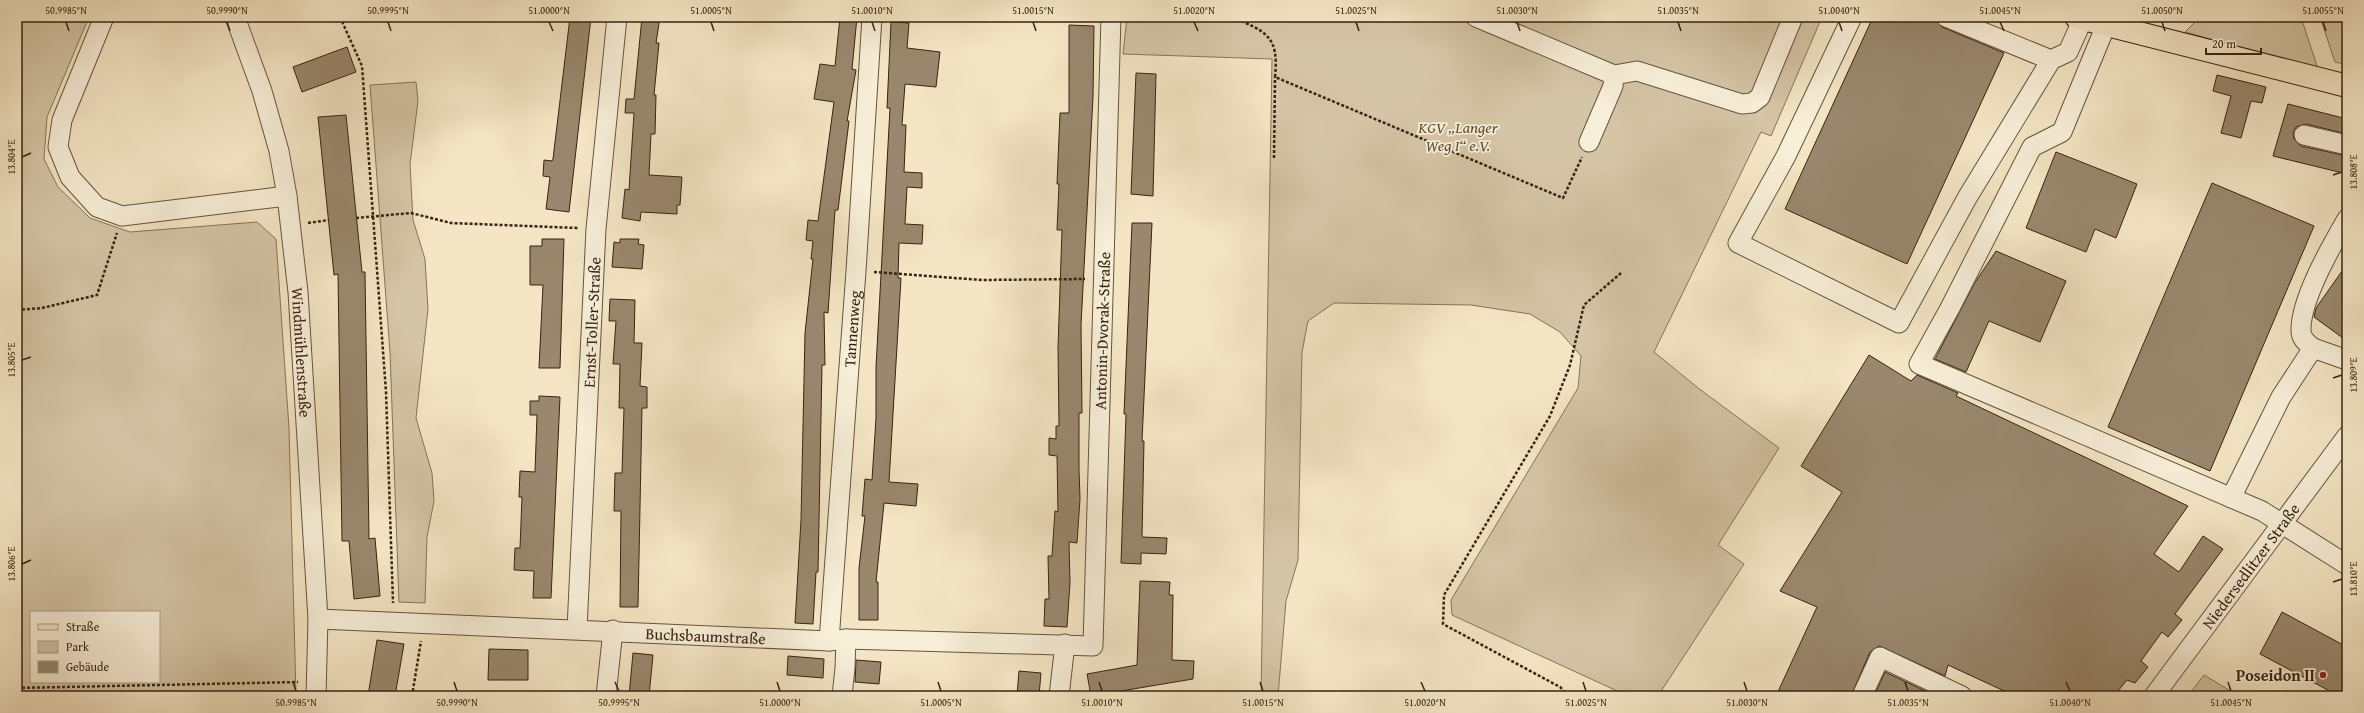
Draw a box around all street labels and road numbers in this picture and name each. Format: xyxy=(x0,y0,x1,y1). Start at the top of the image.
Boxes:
street label: Antonin-Dvorak-Straße xyxy=(1088,251,1116,410)
street label: Ernst-Toller-Straße xyxy=(576,257,607,388)
street label: Windmühlenstraße xyxy=(286,287,318,418)
street label: Tannenweg xyxy=(837,290,867,368)
street label: Niedersedlitzer Straße xyxy=(2196,498,2305,634)
street label: Buchsbaumstraße xyxy=(645,621,766,650)

